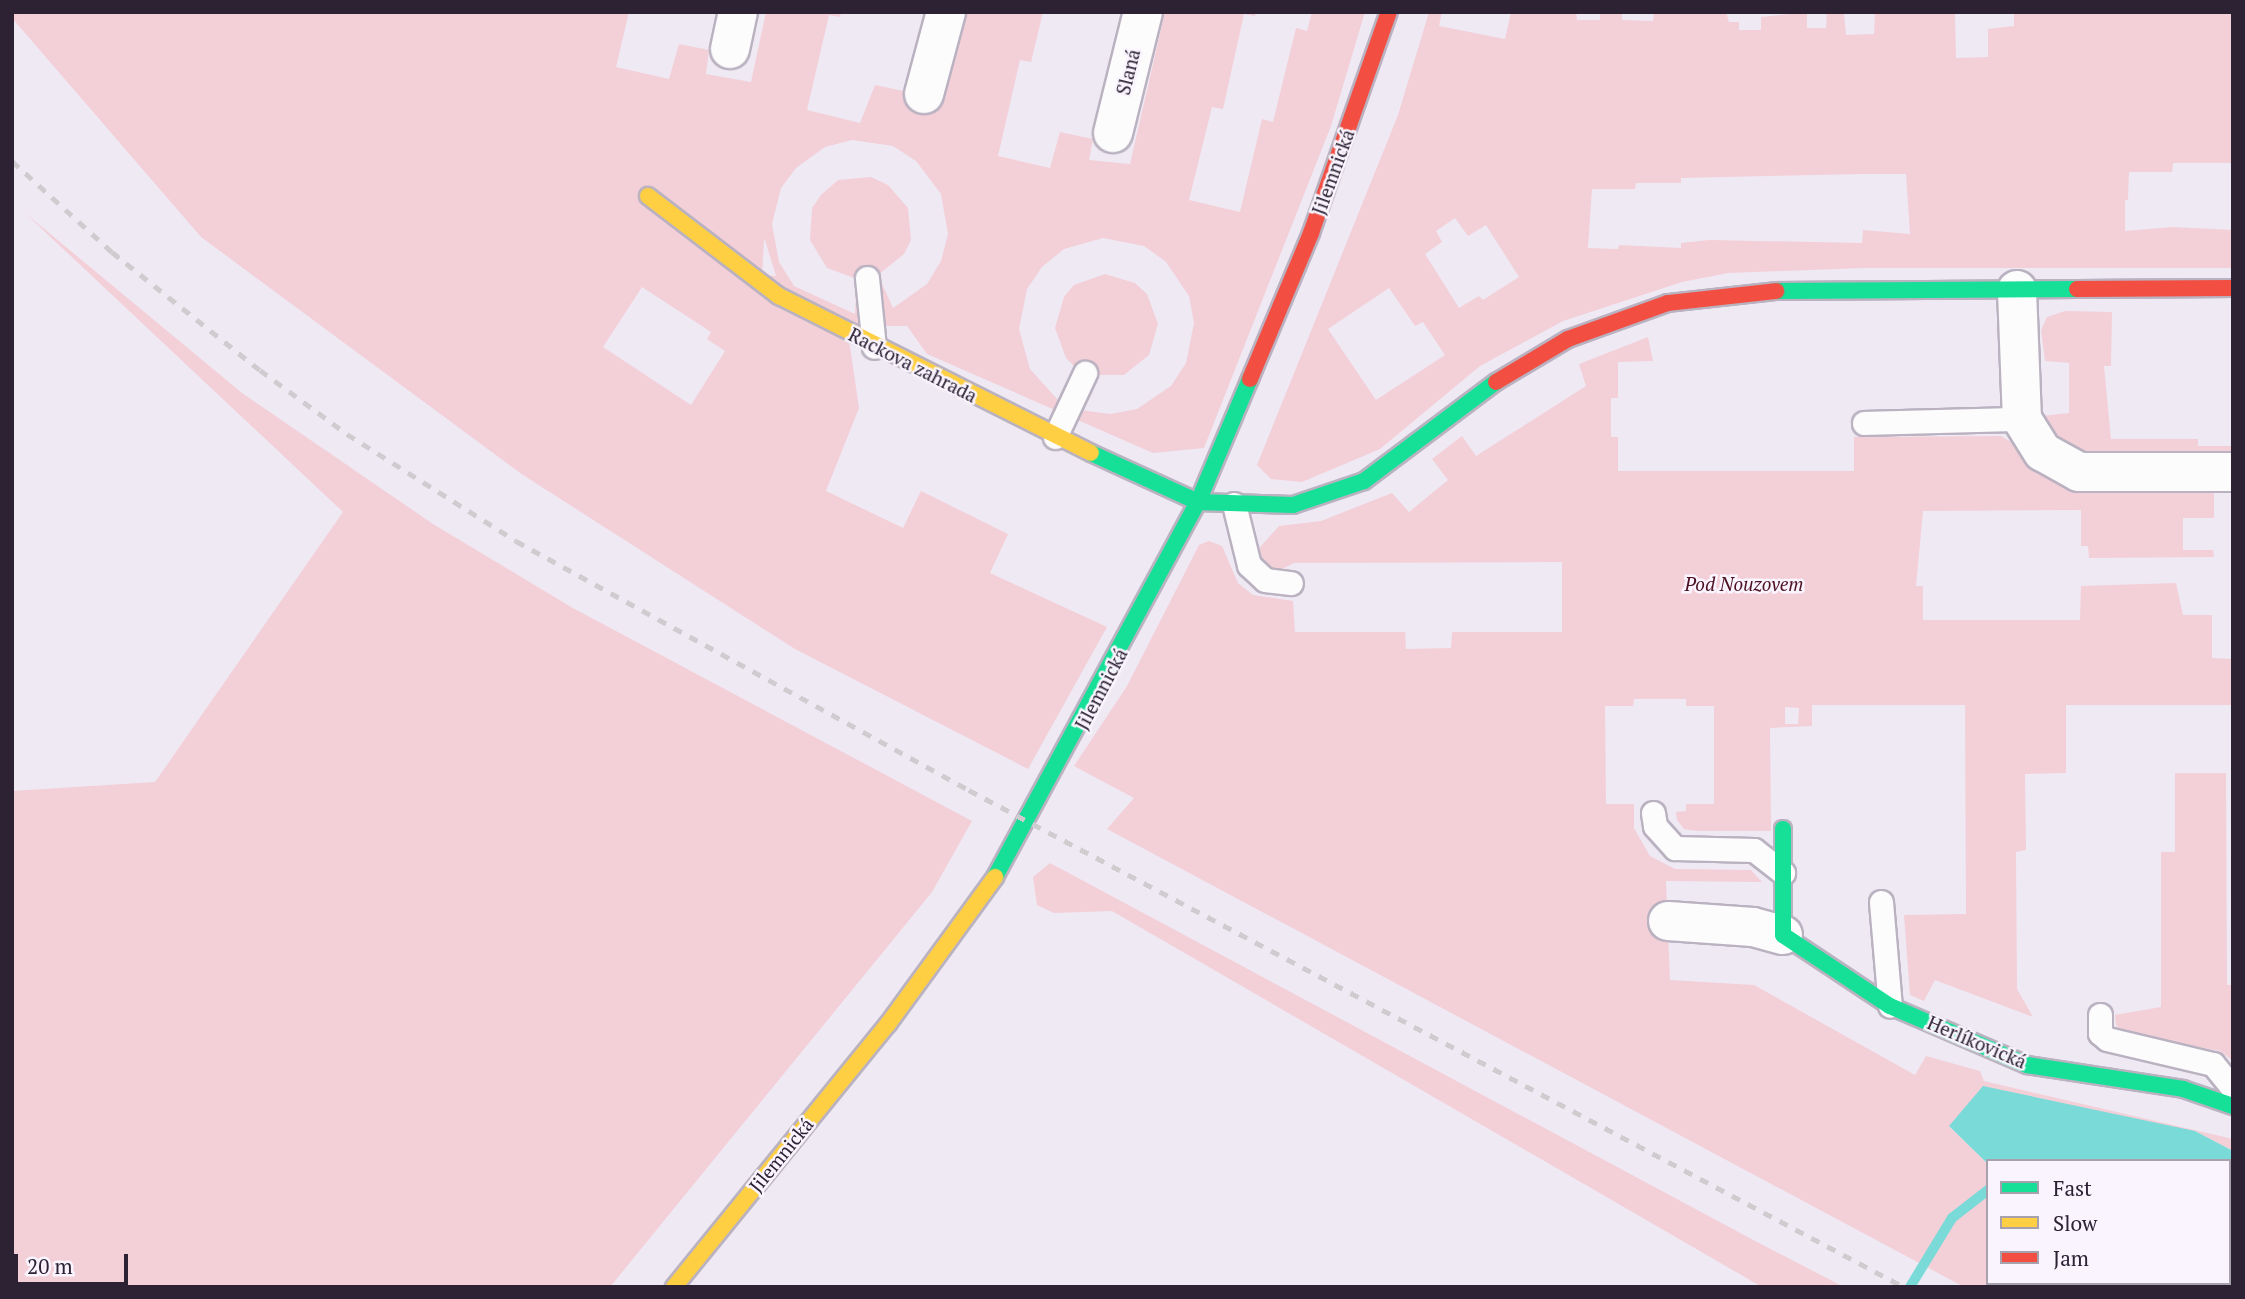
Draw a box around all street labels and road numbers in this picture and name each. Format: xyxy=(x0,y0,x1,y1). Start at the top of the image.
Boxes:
street label: Slaná xyxy=(1111,47,1145,97)
street label: Jilemnická xyxy=(1307,126,1359,218)
street label: Rackova zahrada xyxy=(845,323,981,407)
street label: Jilemnická xyxy=(1070,644,1132,734)
street label: Herlíkovická xyxy=(1924,1011,2030,1073)
street label: Jilemnická xyxy=(744,1113,818,1197)

